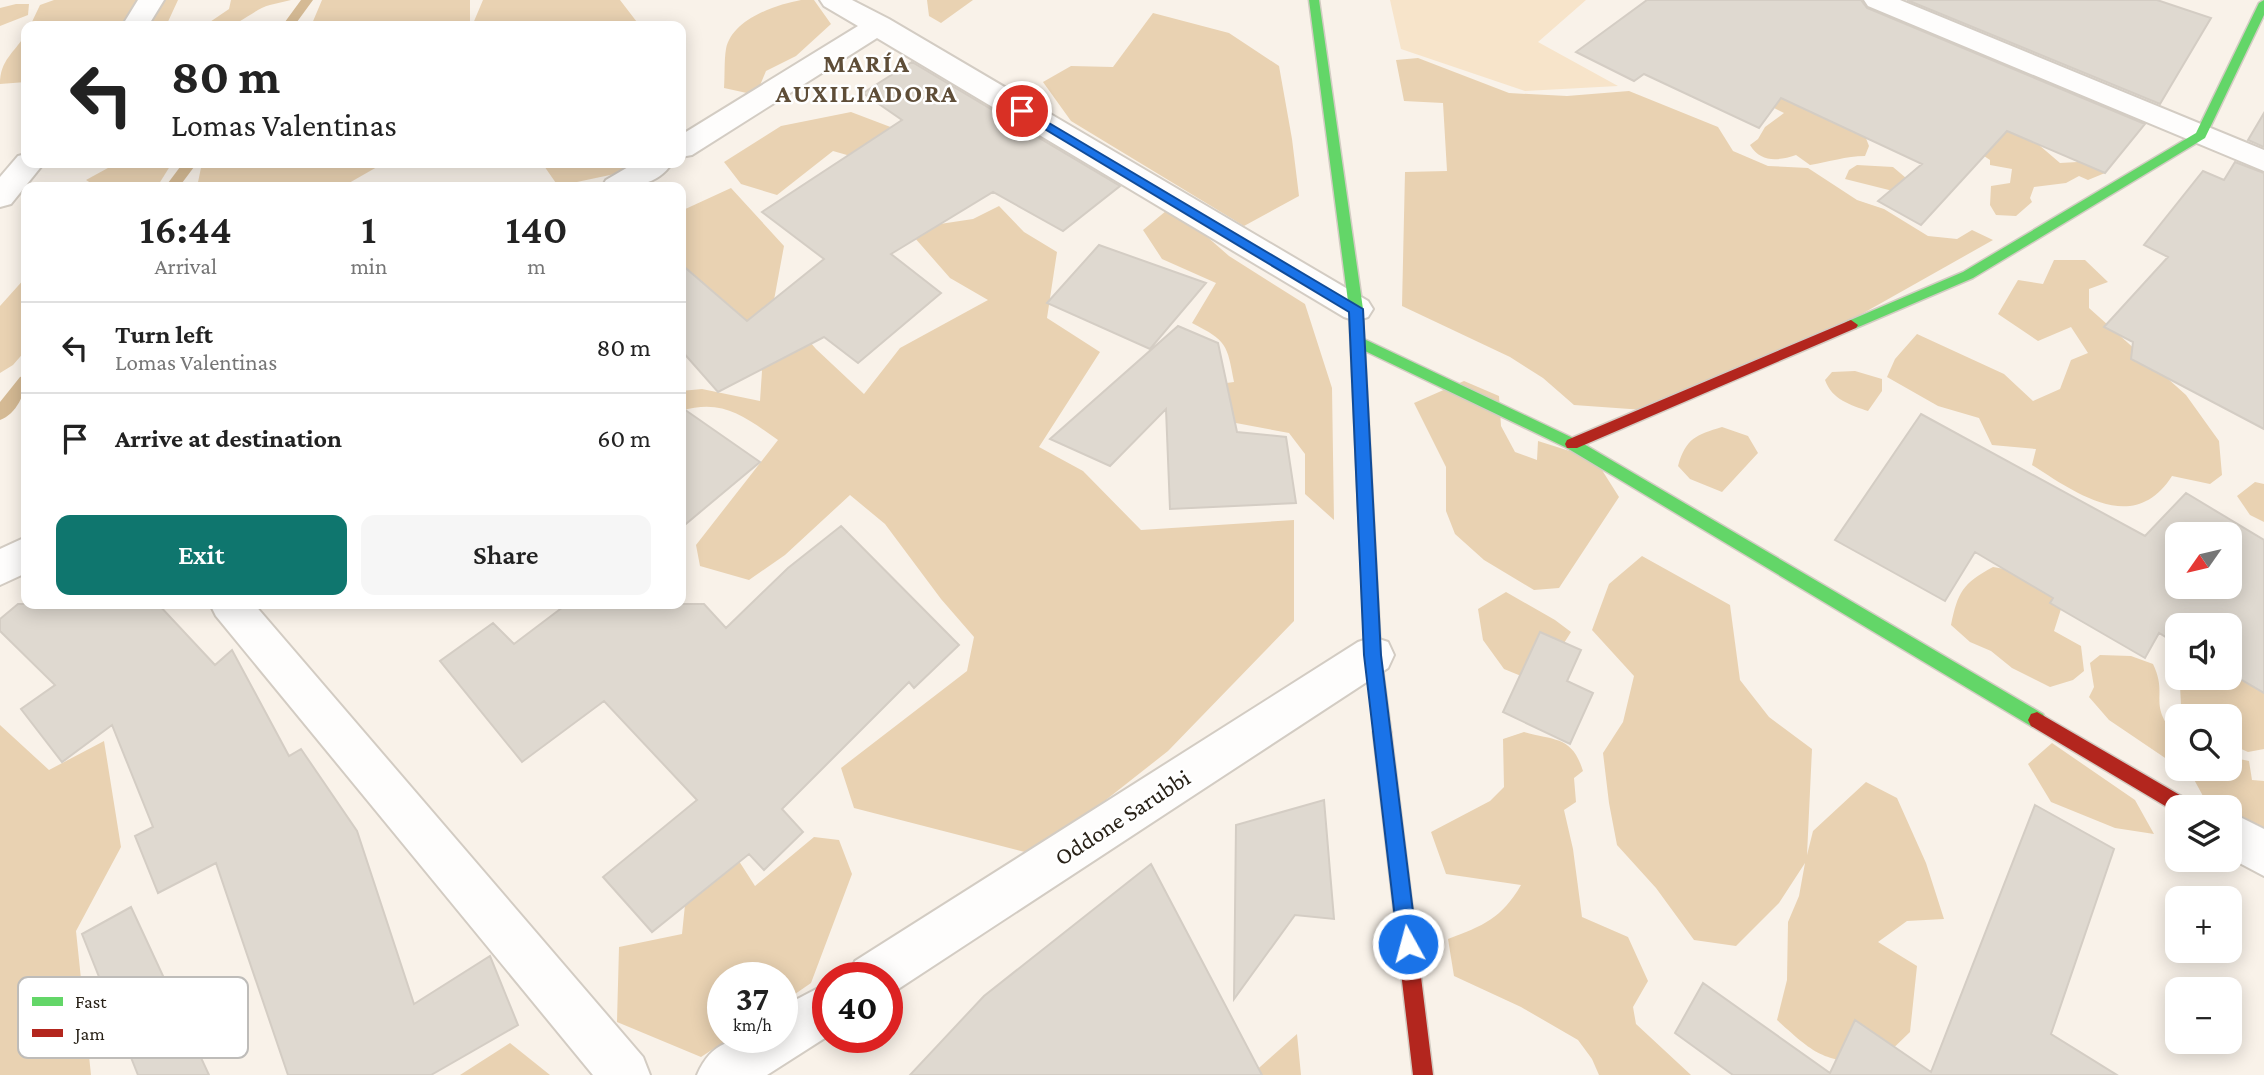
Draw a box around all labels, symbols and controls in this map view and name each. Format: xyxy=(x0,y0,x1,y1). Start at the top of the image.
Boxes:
icon: left xyxy=(56,49,147,140)
text: 80 m xyxy=(171,49,280,104)
district label: MARÍA AUXILIADORA xyxy=(774,49,959,108)
pin xyxy=(992,81,1052,141)
icon: arrive xyxy=(1003,92,1041,130)
text: Lomas Valentinas xyxy=(171,107,397,143)
text: 16:44 xyxy=(139,205,232,252)
text: 1 xyxy=(361,205,376,252)
text: 140 xyxy=(506,205,568,252)
text: Arrival xyxy=(154,253,217,279)
text: min xyxy=(350,253,387,279)
text: m xyxy=(527,253,546,279)
text: Turn left xyxy=(115,320,213,349)
icon: left xyxy=(56,329,94,367)
text: 80 m xyxy=(597,333,651,362)
text: Lomas Valentinas xyxy=(115,349,277,375)
icon: arrive xyxy=(56,420,94,458)
text: Arrive at destination xyxy=(115,424,342,453)
text: 60 m xyxy=(597,424,651,453)
button: Exit xyxy=(56,515,347,595)
button: Share xyxy=(361,515,651,595)
north arrow xyxy=(2165,522,2242,598)
map controls xyxy=(2165,522,2242,1054)
button: sound xyxy=(2165,613,2242,690)
button: search xyxy=(2165,704,2242,781)
street label: Oddone Sarubbi xyxy=(1049,763,1195,871)
button: layers xyxy=(2165,795,2242,872)
button: + xyxy=(2165,886,2242,963)
position arrow xyxy=(1371,907,1445,981)
speed limit sign: 40 xyxy=(812,962,903,1053)
legend xyxy=(18,977,248,1058)
button: − xyxy=(2165,977,2242,1054)
text: 37 xyxy=(736,979,769,1018)
text: Fast xyxy=(75,991,107,1012)
text: km/h xyxy=(733,1015,772,1035)
text: Jam xyxy=(73,1023,105,1044)

